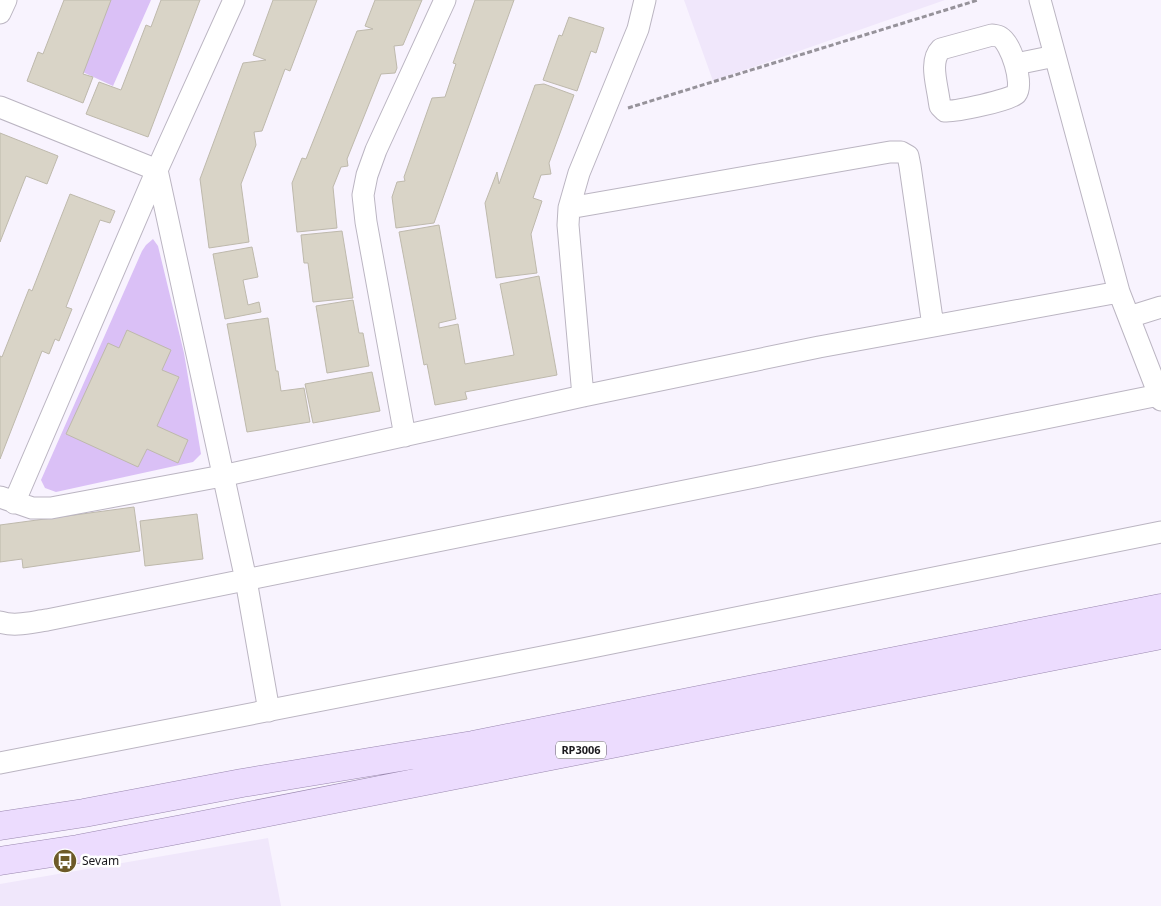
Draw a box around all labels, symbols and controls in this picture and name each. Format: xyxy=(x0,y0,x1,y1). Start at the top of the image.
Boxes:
road number: RP3006 xyxy=(556,742,606,758)
bus stop icon: Sevam xyxy=(52,848,78,874)
place label: Sevam xyxy=(82,852,119,869)

